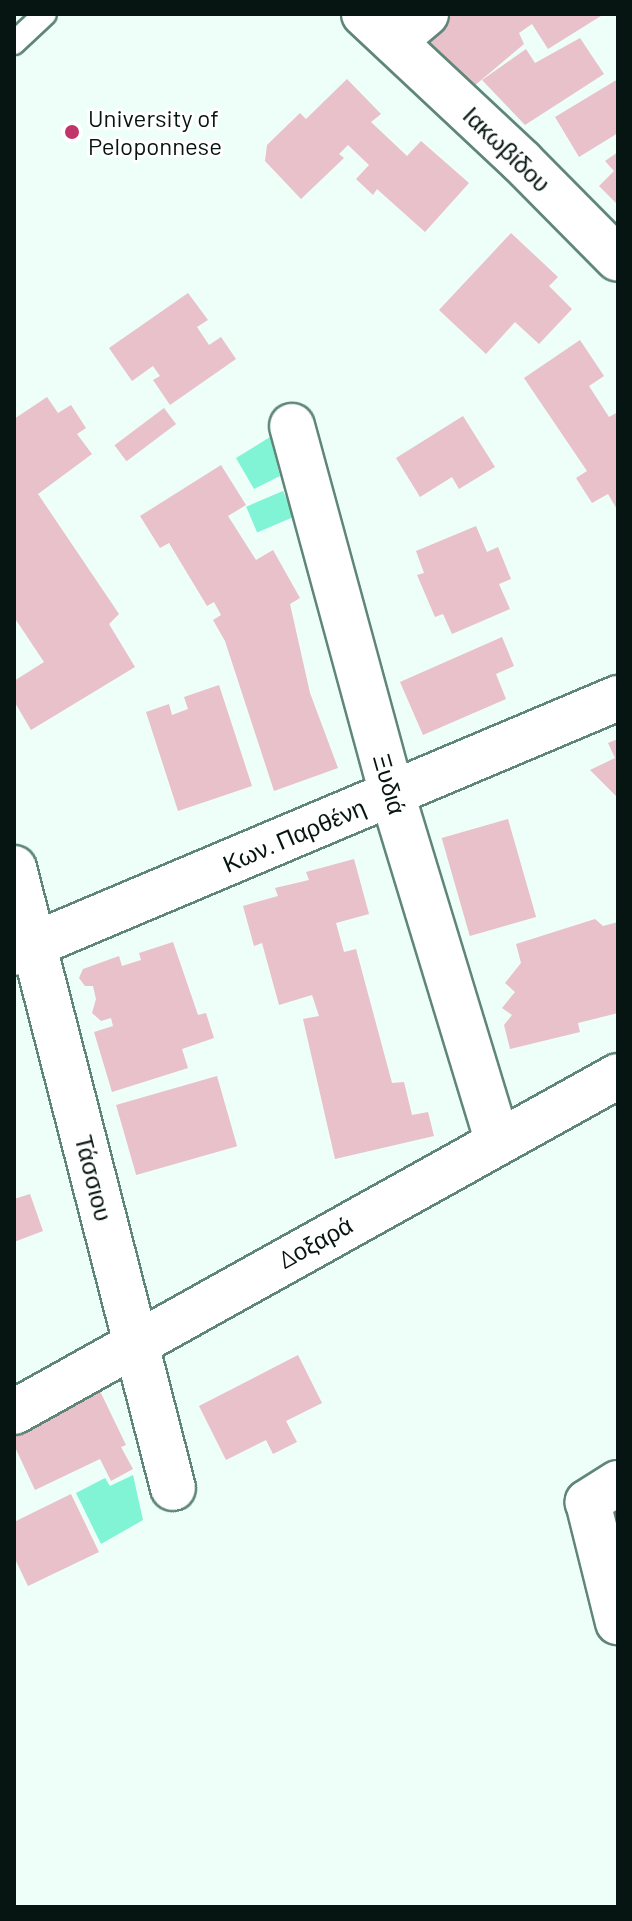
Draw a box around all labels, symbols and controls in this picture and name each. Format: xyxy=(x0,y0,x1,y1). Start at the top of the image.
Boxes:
street label: Ιακωβίδου xyxy=(457,100,557,198)
place label: University of Peloponnese xyxy=(88,104,222,160)
marker: University of Peloponnese xyxy=(63,123,81,141)
street label: Ξυδιά xyxy=(368,751,412,817)
street label: Κων. Παρθένη xyxy=(218,792,370,878)
street label: Τάσσιου xyxy=(69,1132,119,1224)
street label: Δοξαρά xyxy=(273,1210,357,1274)

